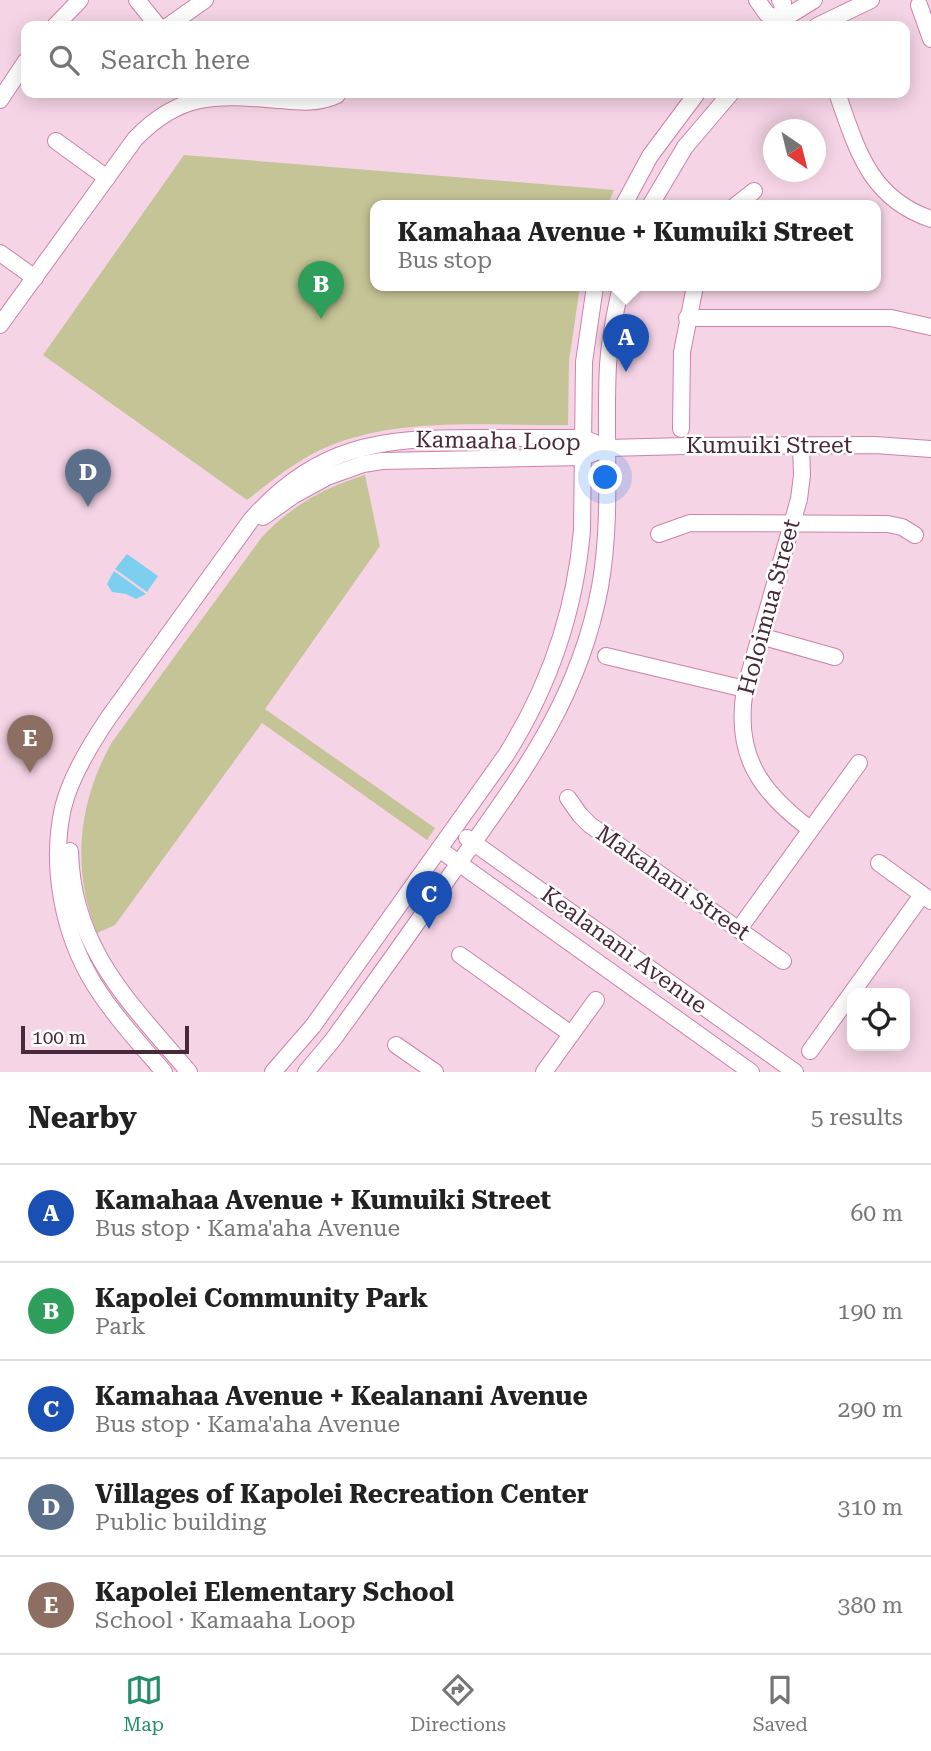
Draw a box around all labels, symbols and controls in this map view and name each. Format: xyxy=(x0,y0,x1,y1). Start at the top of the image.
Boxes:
search box xyxy=(21,21,910,98)
icon: search xyxy=(45,41,83,79)
text: Search here xyxy=(101,45,250,75)
north arrow xyxy=(763,119,826,182)
popup xyxy=(370,200,881,291)
text: Kamahaa Avenue + Kumuiki Street xyxy=(397,217,854,247)
text: Bus stop xyxy=(397,247,492,274)
pin: B xyxy=(298,261,344,319)
pin: A xyxy=(603,314,649,372)
street label: Kamaaha Loop xyxy=(415,426,581,456)
street label: Kumuiki Street xyxy=(686,432,853,459)
pin: D xyxy=(65,449,111,507)
your location xyxy=(588,460,622,494)
street label: Holoimua Street xyxy=(733,516,806,698)
pin: E xyxy=(7,715,53,773)
street label: Makahani Street xyxy=(591,820,755,946)
pin: C xyxy=(406,871,452,929)
street label: Kealanani Avenue xyxy=(536,881,712,1019)
map controls xyxy=(847,988,910,1051)
button: locate xyxy=(847,988,910,1051)
scale bar xyxy=(21,1023,189,1055)
text: 100 m xyxy=(32,1026,86,1049)
text: Nearby xyxy=(28,1100,137,1135)
text: 5 results xyxy=(811,1104,903,1131)
text: Kamahaa Avenue + Kumuiki Street xyxy=(95,1185,551,1215)
text: A xyxy=(43,1200,59,1227)
text: 60 m xyxy=(850,1200,903,1227)
text: Bus stop · Kama'aha Avenue xyxy=(95,1215,400,1242)
text: Kapolei Community Park xyxy=(95,1283,428,1313)
text: B xyxy=(43,1298,59,1325)
text: 190 m xyxy=(838,1298,903,1325)
text: Park xyxy=(95,1313,146,1340)
text: Kamahaa Avenue + Kealanani Avenue xyxy=(95,1381,588,1411)
text: C xyxy=(43,1396,59,1423)
text: 290 m xyxy=(838,1396,903,1423)
text: Bus stop · Kama'aha Avenue xyxy=(95,1411,400,1438)
text: Villages of Kapolei Recreation Center xyxy=(95,1479,589,1509)
text: D xyxy=(42,1494,60,1521)
text: 310 m xyxy=(838,1494,903,1521)
text: Public building xyxy=(95,1509,266,1536)
text: Kapolei Elementary School xyxy=(95,1577,454,1607)
text: E xyxy=(44,1592,58,1619)
text: 380 m xyxy=(838,1592,903,1619)
text: School · Kamaaha Loop xyxy=(95,1607,356,1634)
tab: Map xyxy=(123,1671,164,1736)
tab: Directions xyxy=(410,1671,506,1736)
tab: Saved xyxy=(753,1671,808,1736)

